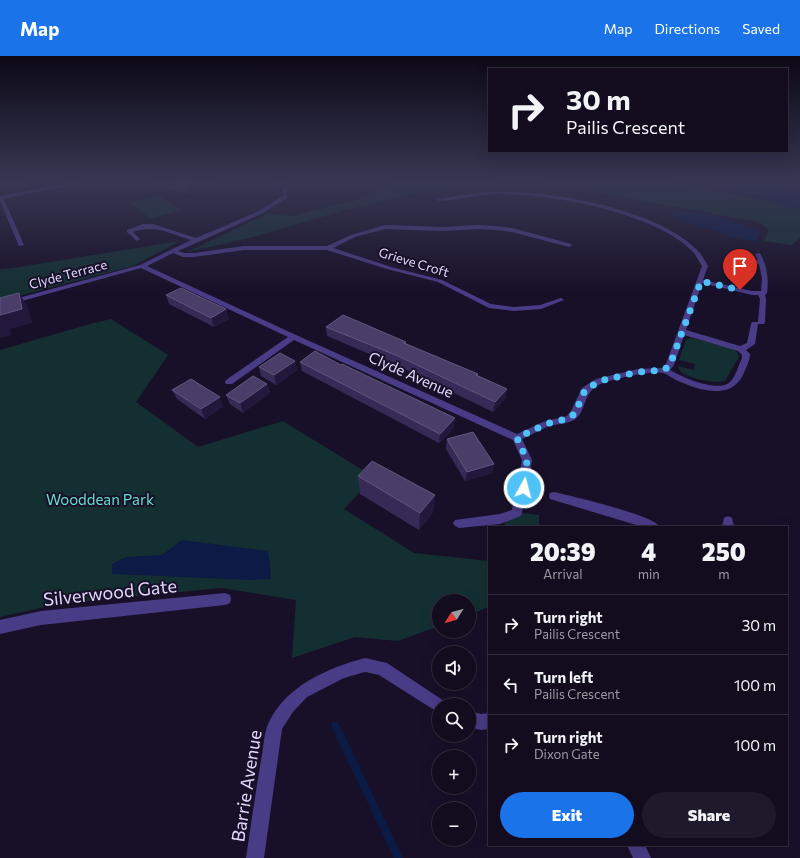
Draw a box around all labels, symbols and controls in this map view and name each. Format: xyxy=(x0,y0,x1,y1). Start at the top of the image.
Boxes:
text: Map xyxy=(20,17,59,40)
text: Map xyxy=(604,20,633,37)
text: Directions xyxy=(655,20,720,37)
text: Saved xyxy=(742,20,780,37)
text: 30 m xyxy=(566,82,631,116)
icon: right xyxy=(500,84,552,136)
text: Pailis Crescent xyxy=(566,116,685,138)
street label: Grieve Croft xyxy=(377,244,451,280)
pin xyxy=(723,249,757,290)
icon: arrive xyxy=(729,255,751,277)
street label: Clyde Terrace xyxy=(27,256,109,292)
street label: Clyde Avenue xyxy=(366,347,457,401)
position arrow xyxy=(503,467,545,509)
park label: Wooddean Park xyxy=(46,490,154,508)
text: 20:39 xyxy=(530,537,596,566)
text: 4 xyxy=(641,537,656,566)
text: 250 xyxy=(702,537,746,566)
text: Arrival xyxy=(543,566,583,582)
text: min xyxy=(638,566,660,582)
text: m xyxy=(718,566,730,582)
street label: Silverwood Gate xyxy=(42,574,178,610)
north arrow xyxy=(432,594,476,638)
map controls xyxy=(432,594,476,846)
text: Turn right xyxy=(534,608,603,626)
icon: right xyxy=(500,614,522,636)
text: 30 m xyxy=(742,616,776,634)
text: Pailis Crescent xyxy=(534,626,620,642)
button: sound xyxy=(432,646,476,690)
text: Turn left xyxy=(534,668,593,686)
icon: left xyxy=(500,674,522,696)
text: 100 m xyxy=(734,676,776,694)
text: Pailis Crescent xyxy=(534,686,620,702)
button: search xyxy=(432,698,476,742)
street label: Barrie Avenue xyxy=(226,728,266,843)
text: Turn right xyxy=(534,728,603,746)
icon: right xyxy=(500,734,522,756)
text: 100 m xyxy=(734,736,776,754)
text: Dixon Gate xyxy=(534,746,600,762)
button: + xyxy=(432,750,476,794)
button: Exit xyxy=(500,792,634,838)
button: Share xyxy=(642,792,776,838)
button: − xyxy=(432,802,476,846)

